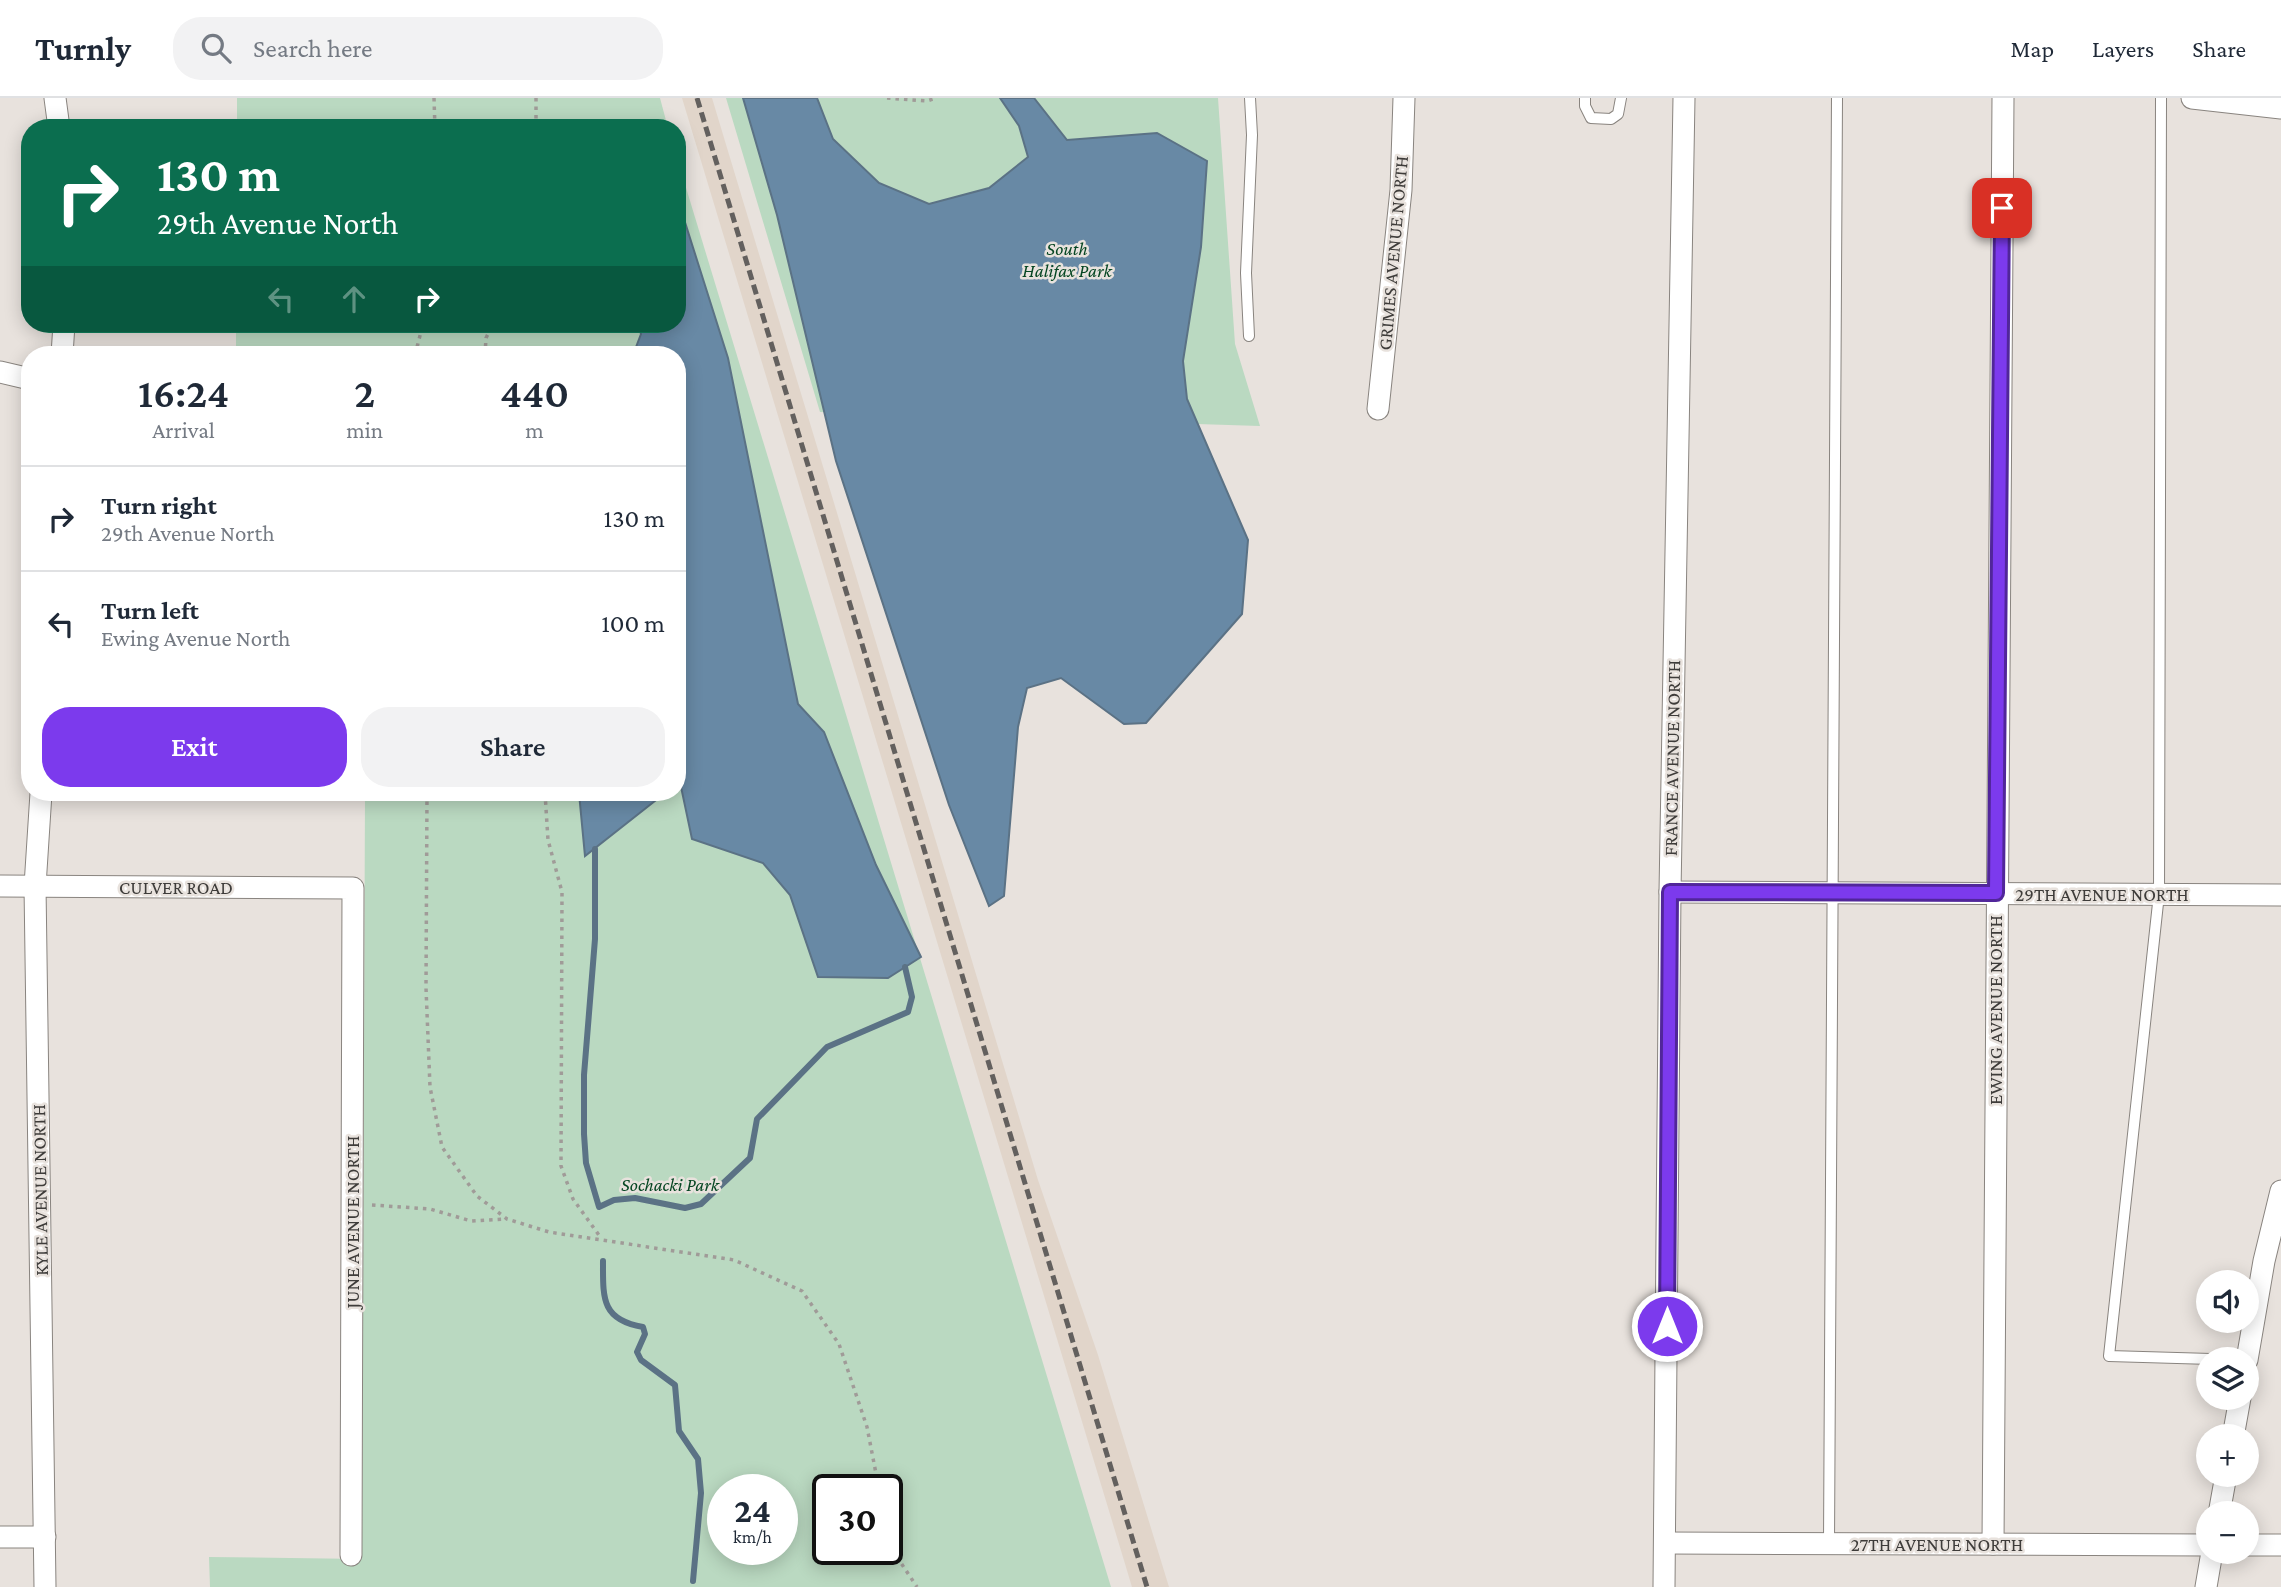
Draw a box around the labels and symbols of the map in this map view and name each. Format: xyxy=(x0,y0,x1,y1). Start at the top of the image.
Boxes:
street label: GRIMES AVENUE NORTH xyxy=(1374,155,1412,351)
pin xyxy=(1972,178,2032,238)
park label: South Halifax Park xyxy=(1022,238,1112,281)
street label: FRANCE AVENUE NORTH xyxy=(1660,660,1684,856)
street label: CULVER ROAD xyxy=(119,877,233,898)
street label: 29TH AVENUE NORTH xyxy=(2015,884,2189,905)
street label: EWING AVENUE NORTH xyxy=(1985,915,2006,1105)
street label: KYLE AVENUE NORTH xyxy=(28,1104,52,1276)
street label: JUNE AVENUE NORTH xyxy=(342,1136,363,1310)
park label: Sochacki Park xyxy=(621,1174,720,1195)
position arrow xyxy=(1630,1289,1704,1363)
speed limit sign: 30 xyxy=(812,1474,903,1565)
street label: 27TH AVENUE NORTH xyxy=(1851,1534,2023,1555)

